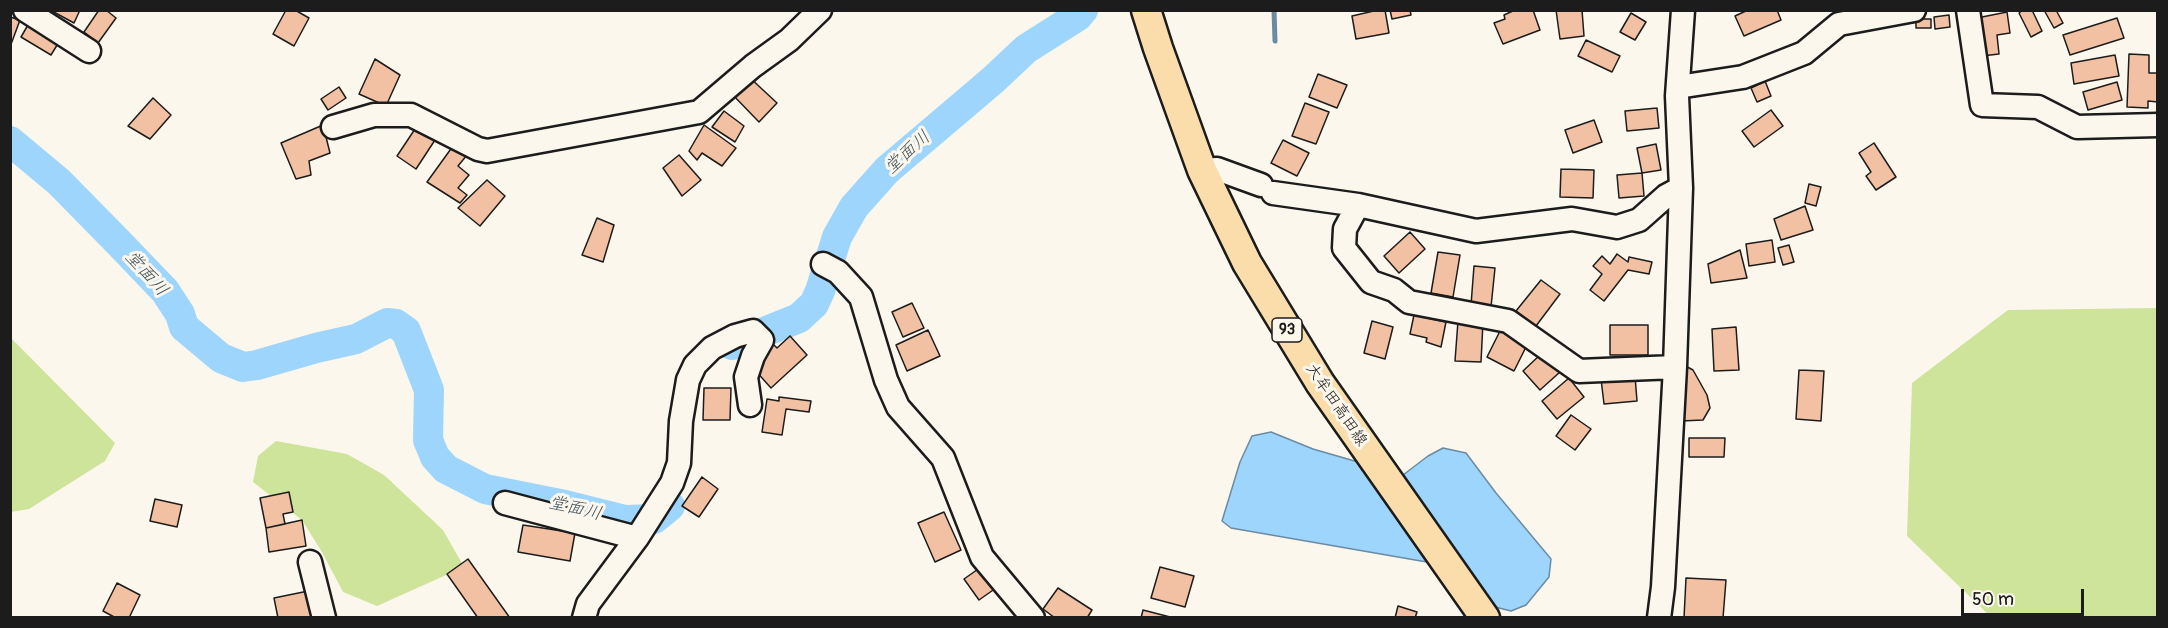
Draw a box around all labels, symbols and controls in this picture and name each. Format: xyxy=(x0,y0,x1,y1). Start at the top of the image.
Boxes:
water label: 堂面川 xyxy=(881,127,935,179)
water label: 堂面川 xyxy=(120,247,172,301)
road number: 93 xyxy=(1272,318,1302,342)
street label: 大牟田高田線 xyxy=(1301,360,1371,450)
water label: 堂面川 xyxy=(546,492,604,526)
scale bar xyxy=(1964,577,2087,615)
text: 50 m xyxy=(1972,588,2014,611)

